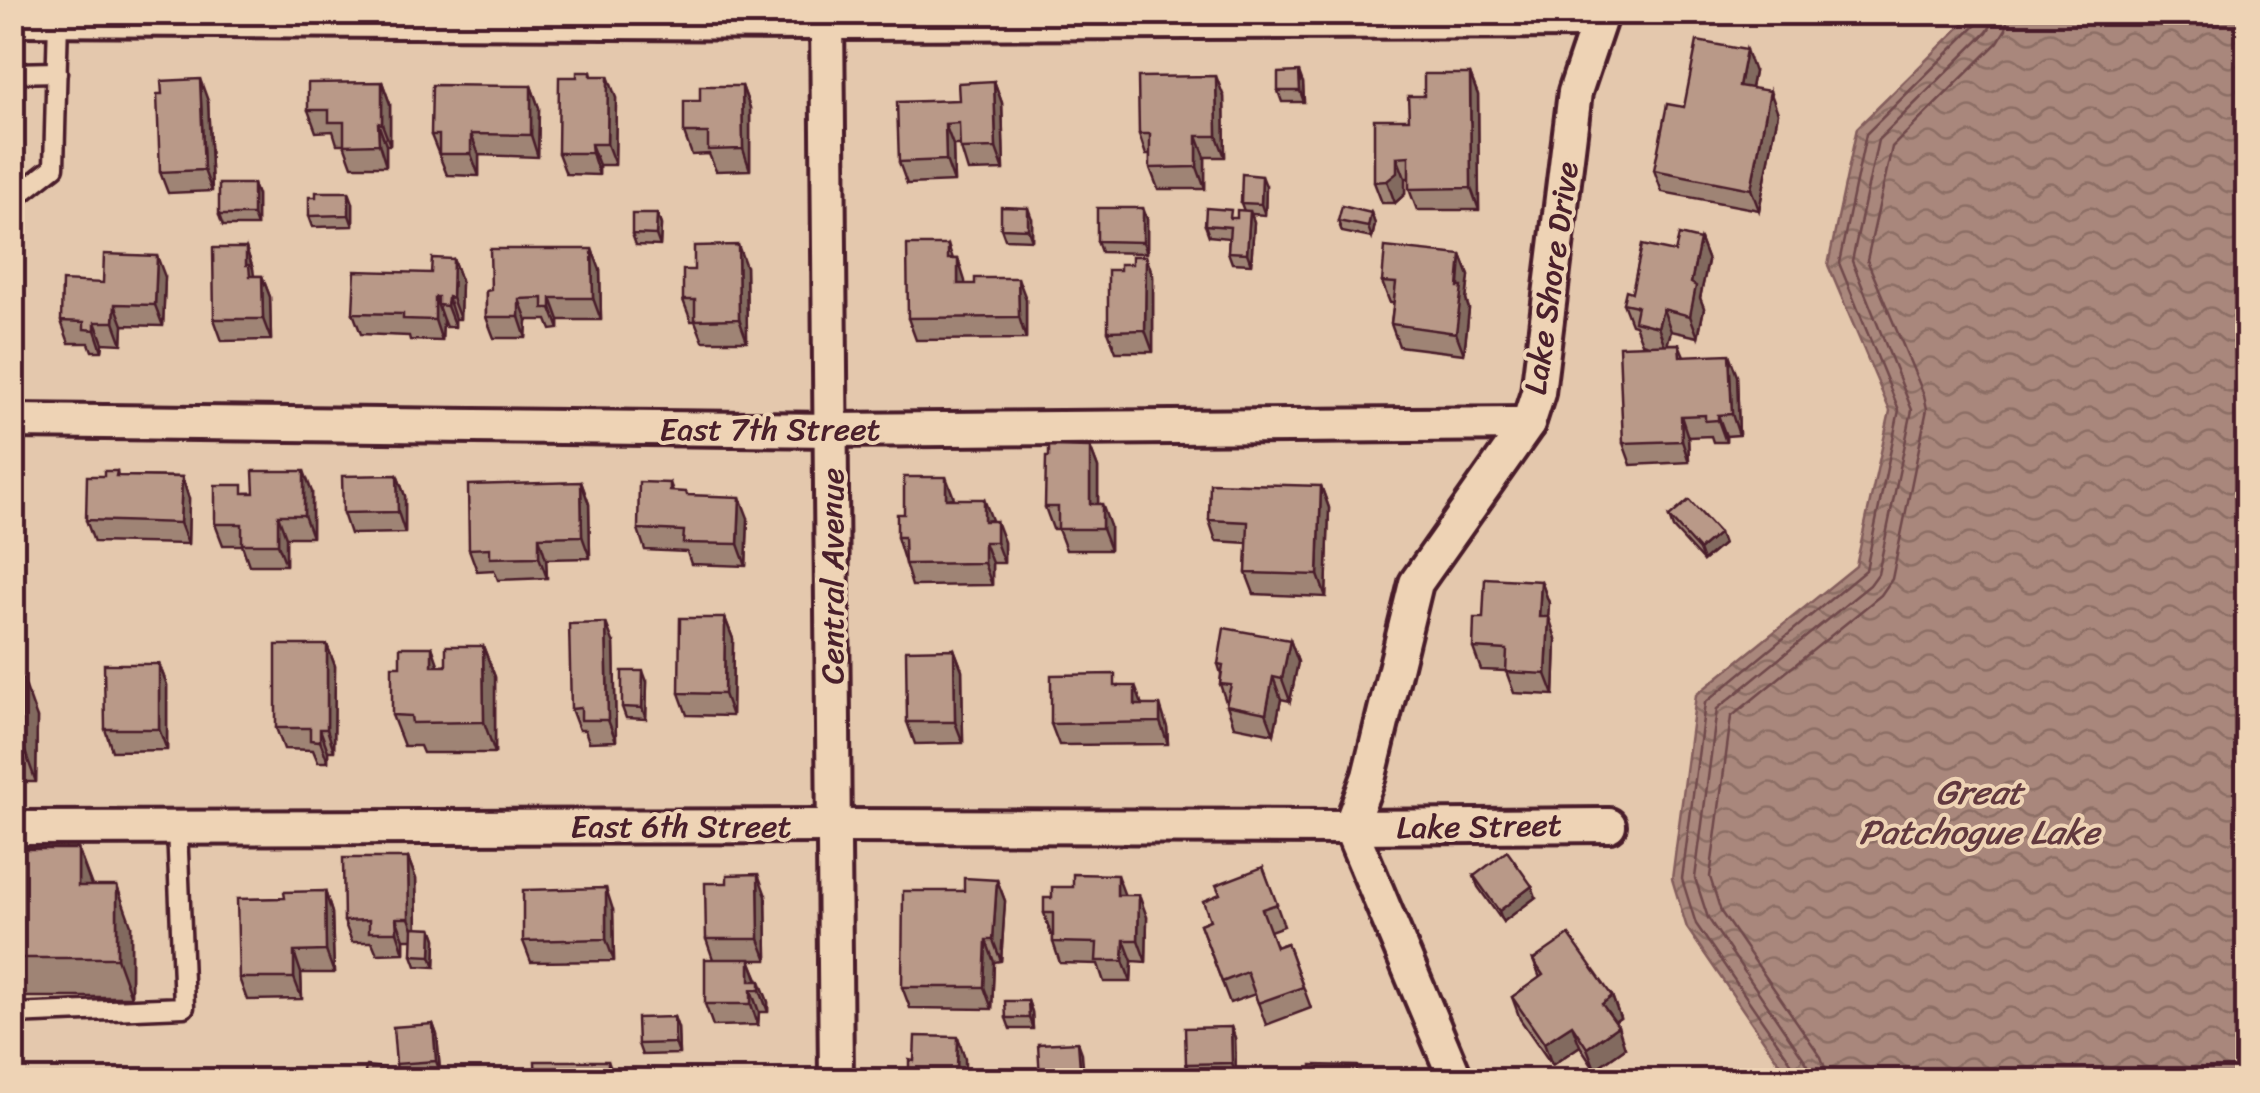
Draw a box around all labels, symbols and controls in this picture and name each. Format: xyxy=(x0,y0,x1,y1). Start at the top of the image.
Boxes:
street label: Lake Shore Drive xyxy=(1507,158,1596,398)
street label: East 7th Street xyxy=(659,401,881,458)
street label: Central Avenue xyxy=(804,468,861,684)
water label: Great Patchogue Lake xyxy=(1859,761,2102,863)
street label: Lake Street xyxy=(1396,797,1562,856)
street label: East 6th Street xyxy=(570,798,792,855)

